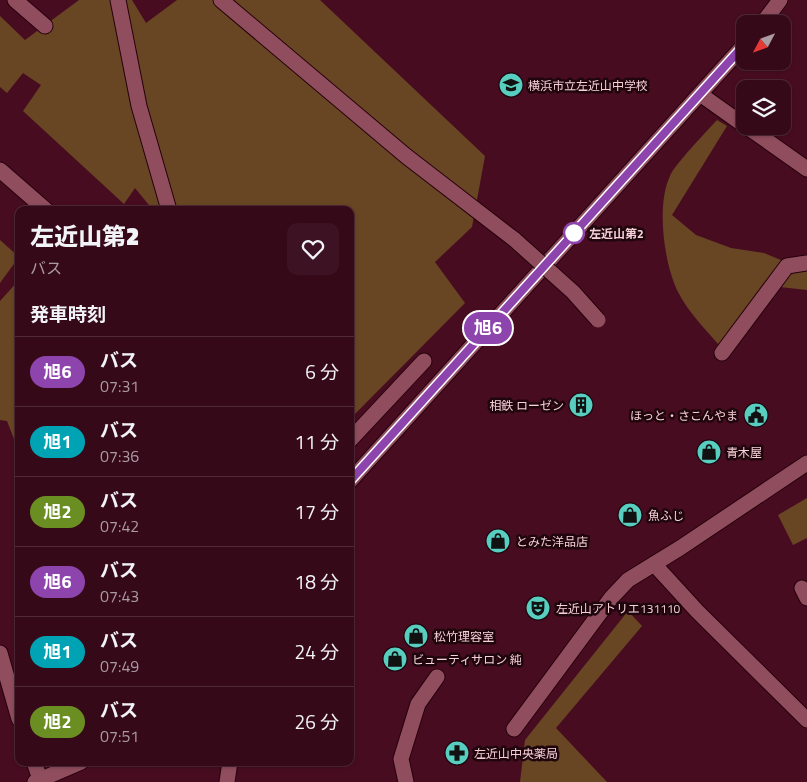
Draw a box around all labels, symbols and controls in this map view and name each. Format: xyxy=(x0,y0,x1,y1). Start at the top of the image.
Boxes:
north arrow xyxy=(736,15,791,70)
map controls xyxy=(736,15,791,135)
school or university icon: 横浜市立左近山中学校 xyxy=(498,72,524,98)
place label: 横浜市立左近山中学校 xyxy=(528,76,648,95)
button: layers xyxy=(736,80,791,135)
text: 左近山第2 xyxy=(30,218,139,254)
marker: 左近山第2 xyxy=(563,222,585,244)
button: heart xyxy=(287,223,339,275)
place label: 左近山第2 xyxy=(589,224,644,243)
text: バス xyxy=(30,256,62,280)
text: 発車時刻 xyxy=(30,299,106,328)
line badge: 旭6 xyxy=(466,312,510,344)
text: 旭6 xyxy=(474,314,502,341)
text: バス xyxy=(100,345,138,374)
text: 6 分 xyxy=(305,357,339,386)
text: 旭6 xyxy=(43,358,72,385)
text: 07:31 xyxy=(100,374,139,398)
building icon: 相鉄 ローゼン xyxy=(568,392,594,418)
place label: 相鉄 ローゼン xyxy=(489,396,564,415)
public building icon: ほっと・さこんやま xyxy=(743,402,769,428)
place label: ほっと・さこんやま xyxy=(630,406,738,425)
text: バス xyxy=(100,415,138,444)
text: 11 分 xyxy=(295,427,339,456)
text: 旭1 xyxy=(43,428,72,455)
shop icon: 青木屋 xyxy=(696,439,722,465)
place label: 青木屋 xyxy=(726,443,762,462)
text: 07:36 xyxy=(100,444,139,468)
text: バス xyxy=(100,485,138,514)
text: 17 分 xyxy=(295,497,339,526)
text: 旭2 xyxy=(43,498,72,525)
shop icon: 魚ふじ xyxy=(617,502,643,528)
place label: 魚ふじ xyxy=(648,506,684,525)
text: 07:42 xyxy=(100,514,139,538)
shop icon: とみた洋品店 xyxy=(485,528,511,554)
place label: とみた洋品店 xyxy=(516,532,588,551)
text: バス xyxy=(100,555,138,584)
text: 18 分 xyxy=(295,567,339,596)
text: 旭6 xyxy=(43,568,72,595)
text: 07:43 xyxy=(100,584,139,608)
theatre icon: 左近山アトリエ131110 xyxy=(525,595,551,621)
place label: 左近山アトリエ131110 xyxy=(556,599,681,618)
shop icon: 松竹理容室 xyxy=(403,623,429,649)
text: バス xyxy=(100,625,138,654)
place label: 松竹理容室 xyxy=(434,627,494,646)
text: 24 分 xyxy=(295,637,339,666)
text: 旭1 xyxy=(43,638,72,665)
shop icon: ビューティサロン 純 xyxy=(382,646,408,672)
place label: ビューティサロン 純 xyxy=(412,650,522,669)
text: 07:49 xyxy=(100,654,139,678)
text: バス xyxy=(100,695,138,724)
text: 26 分 xyxy=(295,707,339,736)
text: 旭2 xyxy=(43,708,72,735)
text: 07:51 xyxy=(100,724,139,748)
pharmacy icon: 左近山中央薬局 xyxy=(444,740,470,766)
place label: 左近山中央薬局 xyxy=(474,744,558,763)

